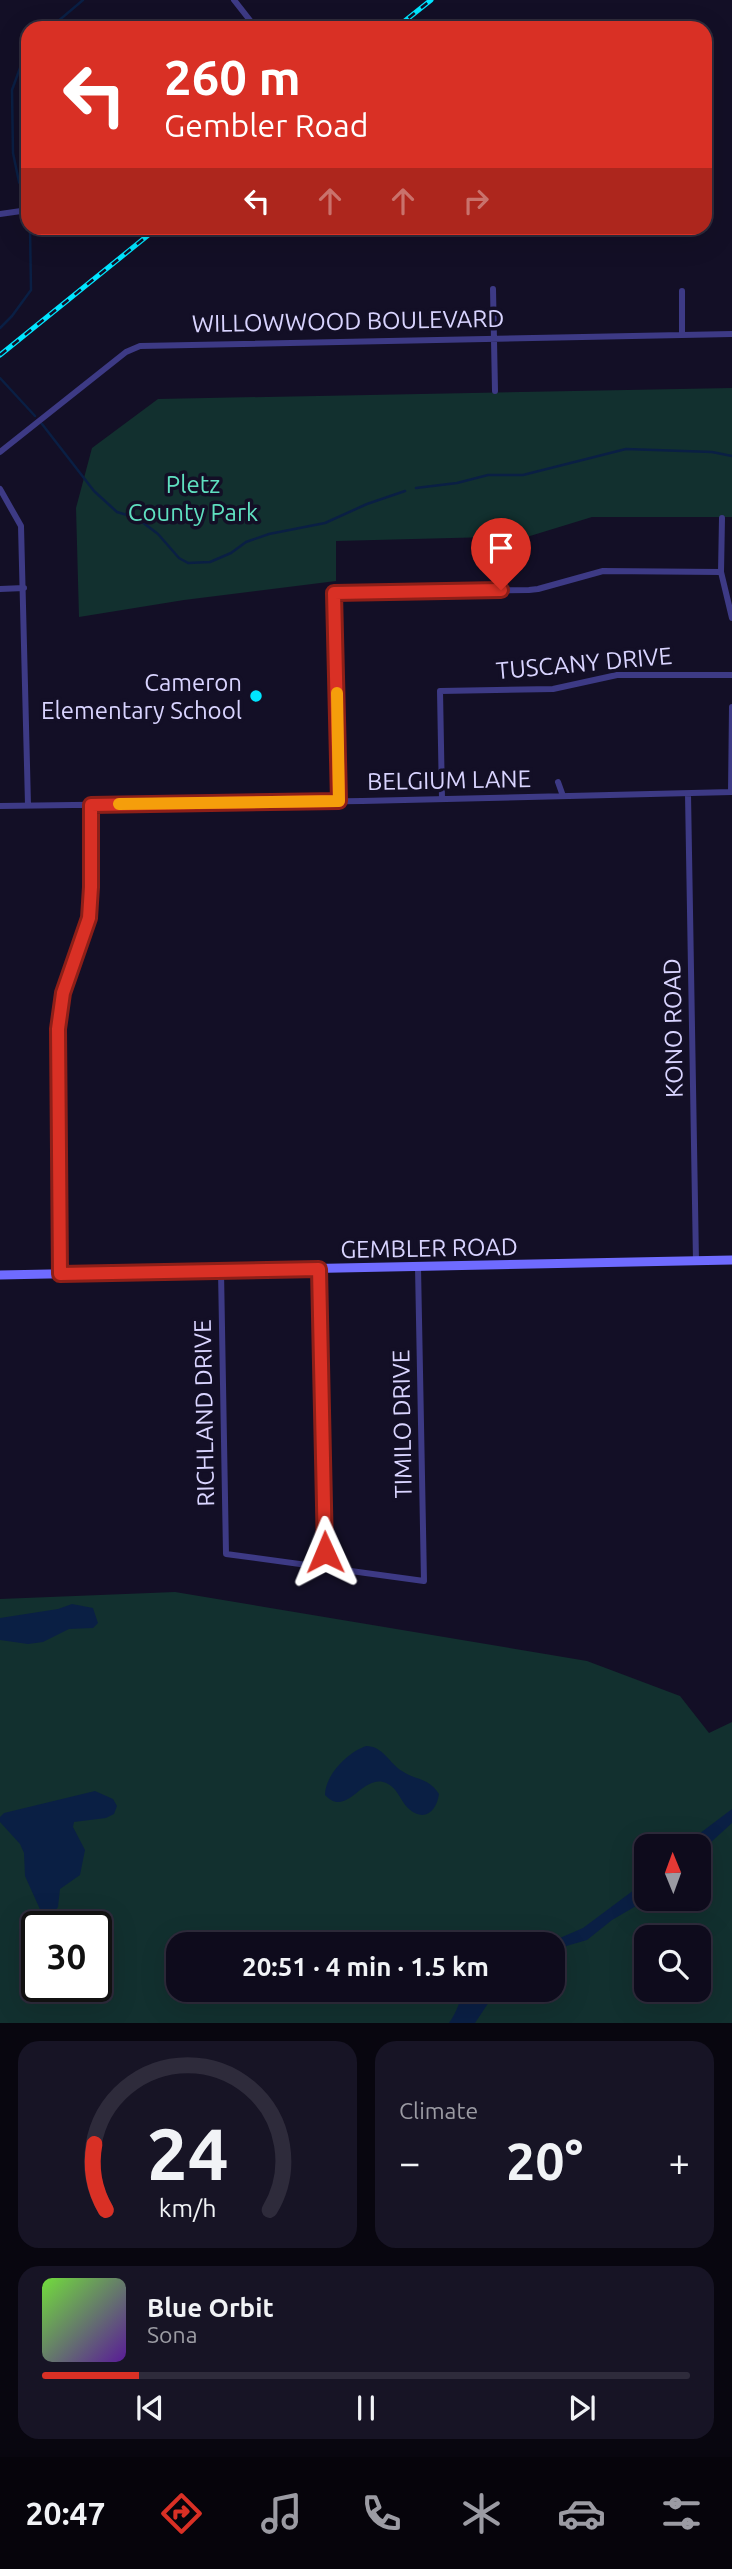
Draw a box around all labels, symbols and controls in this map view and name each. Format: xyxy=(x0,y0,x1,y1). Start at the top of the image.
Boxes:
icon: left xyxy=(49,49,140,140)
text: 260 m xyxy=(164,49,301,104)
text: Gembler Road xyxy=(164,107,368,143)
icon: left xyxy=(238,182,276,220)
icon: ahead xyxy=(311,182,349,220)
icon: ahead xyxy=(384,182,422,220)
icon: right xyxy=(457,182,495,220)
street label: WILLOWWOOD BOULEVARD xyxy=(192,305,504,337)
park label: Pletz County Park xyxy=(128,471,258,526)
pin xyxy=(471,518,531,590)
icon: arrive xyxy=(482,529,520,567)
street label: TUSCANY DRIVE xyxy=(495,642,673,684)
place label: Cameron Elementary School xyxy=(41,669,242,724)
marker: Cameron Elementary School xyxy=(248,688,264,704)
street label: BELGIUM LANE xyxy=(367,765,531,795)
street label: KONO ROAD xyxy=(658,958,688,1098)
street label: GEMBLER ROAD xyxy=(340,1233,518,1263)
street label: RICHLAND DRIVE xyxy=(189,1319,219,1507)
street label: TIMILO DRIVE xyxy=(387,1349,417,1499)
position arrow xyxy=(288,1515,362,1589)
north arrow xyxy=(634,1834,710,1911)
map controls xyxy=(634,1834,711,2002)
speed limit sign: 30 xyxy=(21,1911,112,2002)
button: search xyxy=(634,1925,711,2002)
text: 20:51 · 4 min · 1.5 km xyxy=(242,1952,489,1981)
text: Climate xyxy=(399,2098,478,2123)
text: 24 xyxy=(146,2113,229,2195)
text: 20° xyxy=(506,2132,583,2190)
text: − xyxy=(399,2141,420,2183)
text: + xyxy=(669,2141,690,2183)
text: km/h xyxy=(159,2194,216,2222)
text: Blue Orbit xyxy=(147,2293,274,2322)
text: Sona xyxy=(147,2322,197,2347)
icon: previous xyxy=(131,2389,169,2427)
icon: pause xyxy=(347,2389,385,2427)
icon: next xyxy=(563,2389,601,2427)
icon: directions xyxy=(157,2489,206,2538)
icon: music xyxy=(257,2489,306,2538)
icon: phone xyxy=(357,2489,406,2538)
icon: climate xyxy=(457,2489,506,2538)
icon: car xyxy=(557,2489,606,2538)
icon: filters xyxy=(657,2489,706,2538)
text: 20:47 xyxy=(26,2495,106,2531)

